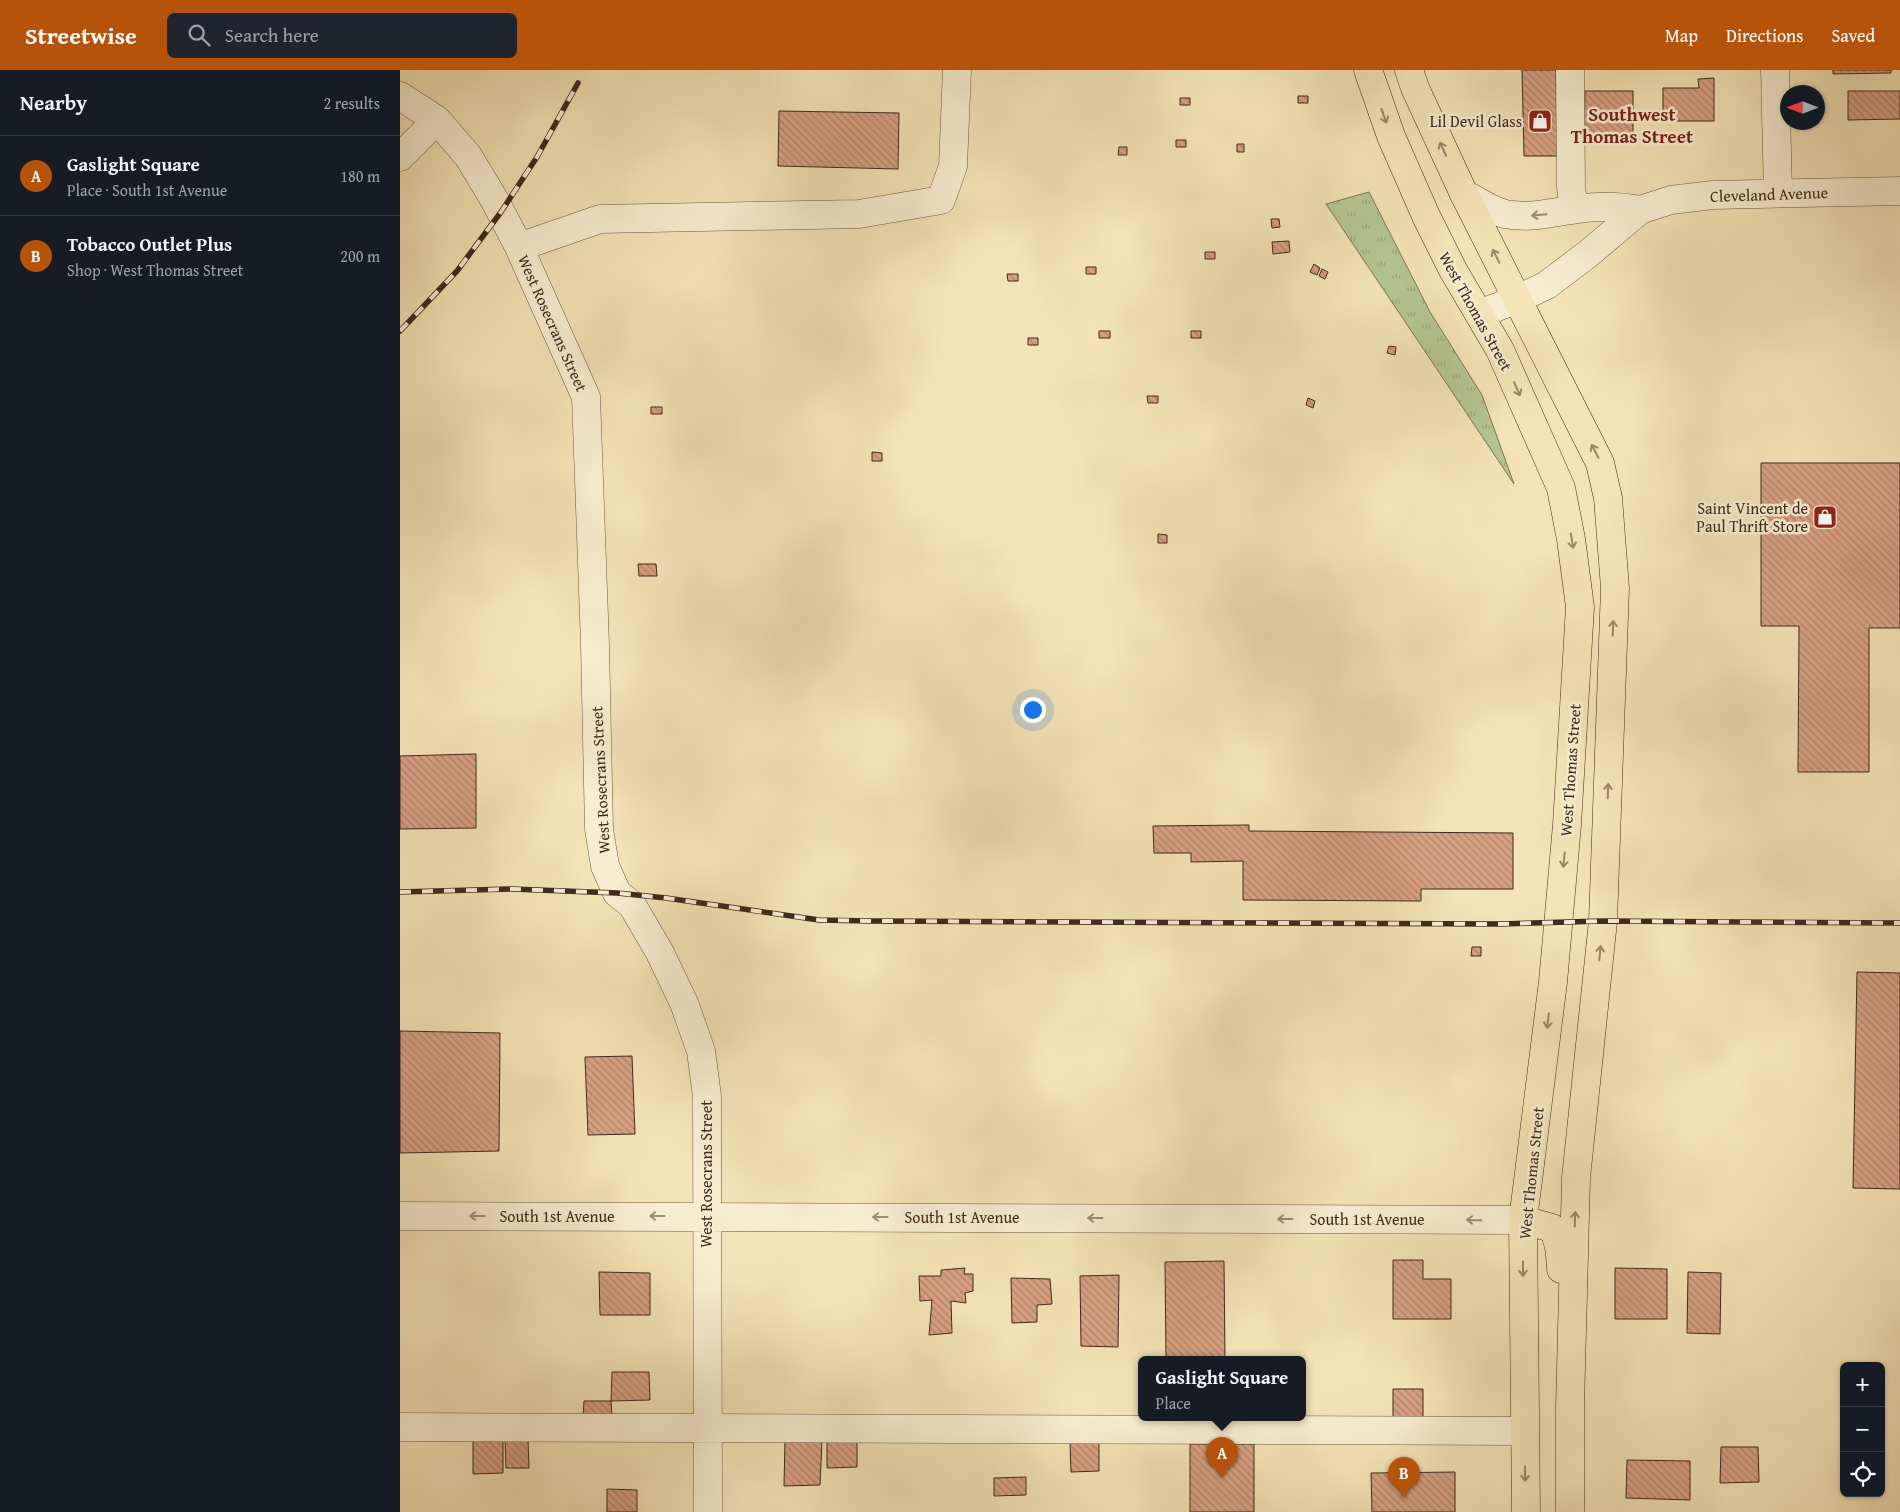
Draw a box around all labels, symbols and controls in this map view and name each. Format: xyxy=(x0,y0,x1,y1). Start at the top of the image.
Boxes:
search box xyxy=(167,13,517,58)
text: Streetwise xyxy=(25,18,137,53)
icon: search xyxy=(185,21,213,49)
text: Search here xyxy=(225,21,319,49)
text: Map xyxy=(1665,22,1698,49)
text: Directions xyxy=(1726,22,1803,49)
text: Saved xyxy=(1831,22,1875,49)
north arrow xyxy=(1780,85,1825,130)
text: Nearby xyxy=(20,87,87,118)
text: 2 results xyxy=(323,91,380,115)
district label: Southwest Thomas Street xyxy=(1571,100,1694,150)
one-way arrow xyxy=(1380,108,1389,123)
shop icon: Lil Devil Glass xyxy=(1527,108,1553,134)
place label: Lil Devil Glass xyxy=(1430,109,1522,133)
one-way arrow xyxy=(1438,142,1448,157)
text: Gaslight Square xyxy=(67,150,200,178)
text: A xyxy=(31,164,41,188)
text: 180 m xyxy=(340,164,380,188)
text: Place · South 1st Avenue xyxy=(67,178,227,202)
street label: Cleveland Avenue xyxy=(1710,180,1828,208)
one-way arrow xyxy=(1532,211,1548,220)
text: Tobacco Outlet Plus xyxy=(67,230,232,258)
text: B xyxy=(31,244,41,268)
text: 200 m xyxy=(340,244,380,268)
street label: West Thomas Street xyxy=(1433,247,1519,375)
one-way arrow xyxy=(1491,249,1500,264)
street label: West Rosecrans Street xyxy=(512,251,594,396)
text: Shop · West Thomas Street xyxy=(67,258,243,282)
one-way arrow xyxy=(1513,381,1523,396)
one-way arrow xyxy=(1589,444,1599,459)
place label: Saint Vincent de Paul Thrift Store xyxy=(1696,496,1808,538)
shop icon: Saint Vincent de Paul Thrift Store xyxy=(1812,504,1838,530)
one-way arrow xyxy=(1567,532,1577,548)
one-way arrow xyxy=(1609,621,1618,637)
your location xyxy=(1020,697,1046,723)
street label: West Thomas Street xyxy=(1553,702,1587,837)
street label: West Rosecrans Street xyxy=(584,705,616,854)
one-way arrow xyxy=(1603,783,1613,800)
one-way arrow xyxy=(1559,851,1568,867)
one-way arrow xyxy=(1595,945,1605,961)
one-way arrow xyxy=(1543,1013,1553,1029)
street label: West Rosecrans Street xyxy=(694,1100,718,1248)
street label: West Thomas Street xyxy=(1512,1105,1550,1240)
street label: South 1st Avenue xyxy=(499,1204,615,1228)
street label: South 1st Avenue xyxy=(904,1205,1020,1229)
street label: South 1st Avenue xyxy=(1309,1207,1425,1231)
one-way arrow xyxy=(470,1211,486,1221)
one-way arrow xyxy=(650,1211,666,1221)
one-way arrow xyxy=(1570,1211,1579,1227)
one-way arrow xyxy=(872,1212,888,1222)
one-way arrow xyxy=(1087,1213,1104,1223)
one-way arrow xyxy=(1278,1214,1294,1224)
one-way arrow xyxy=(1467,1215,1483,1225)
one-way arrow xyxy=(1518,1260,1528,1277)
popup xyxy=(1138,1356,1306,1421)
map controls xyxy=(1840,1362,1885,1497)
button: + xyxy=(1840,1362,1885,1407)
text: Gaslight Square xyxy=(1156,1363,1288,1391)
text: Place xyxy=(1156,1391,1191,1415)
button: − xyxy=(1840,1407,1885,1452)
pin: A xyxy=(1206,1437,1238,1478)
button: locate xyxy=(1840,1452,1885,1497)
pin: B xyxy=(1388,1457,1420,1498)
one-way arrow xyxy=(1520,1466,1530,1482)

